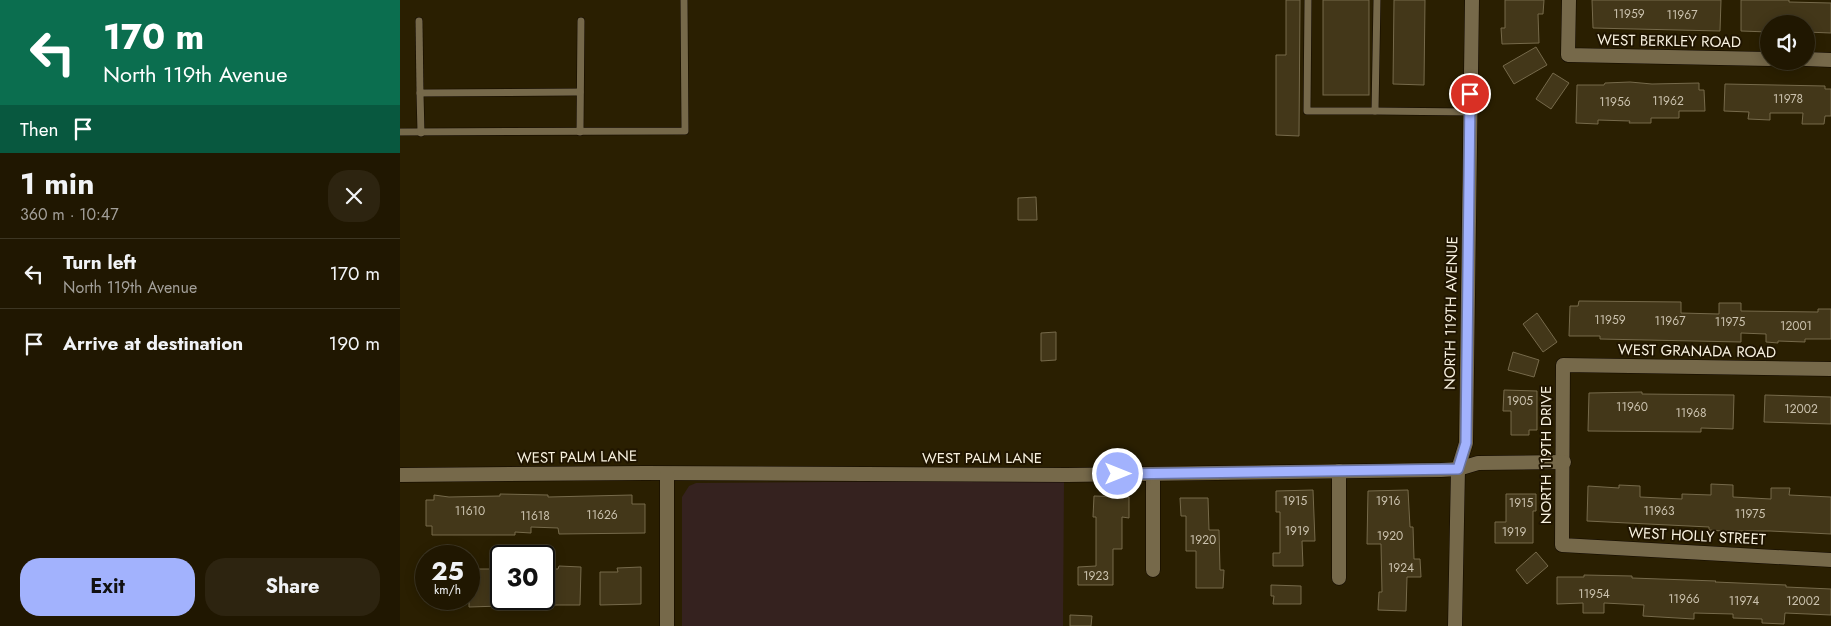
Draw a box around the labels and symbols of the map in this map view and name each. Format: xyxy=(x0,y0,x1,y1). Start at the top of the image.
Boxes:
house number: 11959 xyxy=(1613,5,1645,23)
house number: 11967 xyxy=(1667,6,1698,24)
street label: WEST BERKLEY ROAD xyxy=(1597,29,1741,53)
pin xyxy=(1449,73,1491,115)
house number: 11978 xyxy=(1773,90,1803,108)
house number: 11962 xyxy=(1652,92,1684,110)
house number: 11956 xyxy=(1599,93,1631,111)
street label: NORTH 119TH AVENUE xyxy=(1439,236,1463,390)
house number: 11959 xyxy=(1594,311,1626,329)
house number: 11967 xyxy=(1655,312,1686,330)
house number: 11975 xyxy=(1715,313,1745,331)
house number: 12001 xyxy=(1780,317,1812,335)
street label: WEST GRANADA ROAD xyxy=(1618,339,1776,363)
street label: NORTH 119TH DRIVE xyxy=(1535,386,1557,524)
house number: 1905 xyxy=(1507,392,1533,410)
house number: 11960 xyxy=(1616,398,1648,416)
house number: 12002 xyxy=(1784,400,1818,418)
house number: 11968 xyxy=(1675,404,1707,422)
street label: WEST PALM LANE xyxy=(517,445,637,469)
street label: WEST PALM LANE xyxy=(922,447,1042,469)
position arrow xyxy=(1091,447,1143,499)
house number: 1915 xyxy=(1283,492,1307,510)
house number: 1916 xyxy=(1376,492,1400,510)
house number: 1915 xyxy=(1509,494,1533,512)
house number: 11610 xyxy=(455,502,485,520)
house number: 11963 xyxy=(1643,502,1675,520)
house number: 11975 xyxy=(1735,505,1765,523)
house number: 11626 xyxy=(586,506,618,524)
house number: 11618 xyxy=(520,507,550,525)
street label: WEST HOLLY STREET xyxy=(1628,521,1766,551)
house number: 1919 xyxy=(1285,522,1309,540)
house number: 1919 xyxy=(1502,523,1526,541)
house number: 1920 xyxy=(1377,527,1403,545)
house number: 1920 xyxy=(1190,531,1216,549)
speed limit sign: 30 xyxy=(490,545,555,610)
house number: 1924 xyxy=(1388,559,1414,577)
house number: 1923 xyxy=(1083,567,1109,585)
house number: 11954 xyxy=(1578,585,1610,603)
house number: 11966 xyxy=(1668,590,1700,608)
house number: 11974 xyxy=(1729,592,1759,610)
house number: 12002 xyxy=(1786,592,1820,610)

